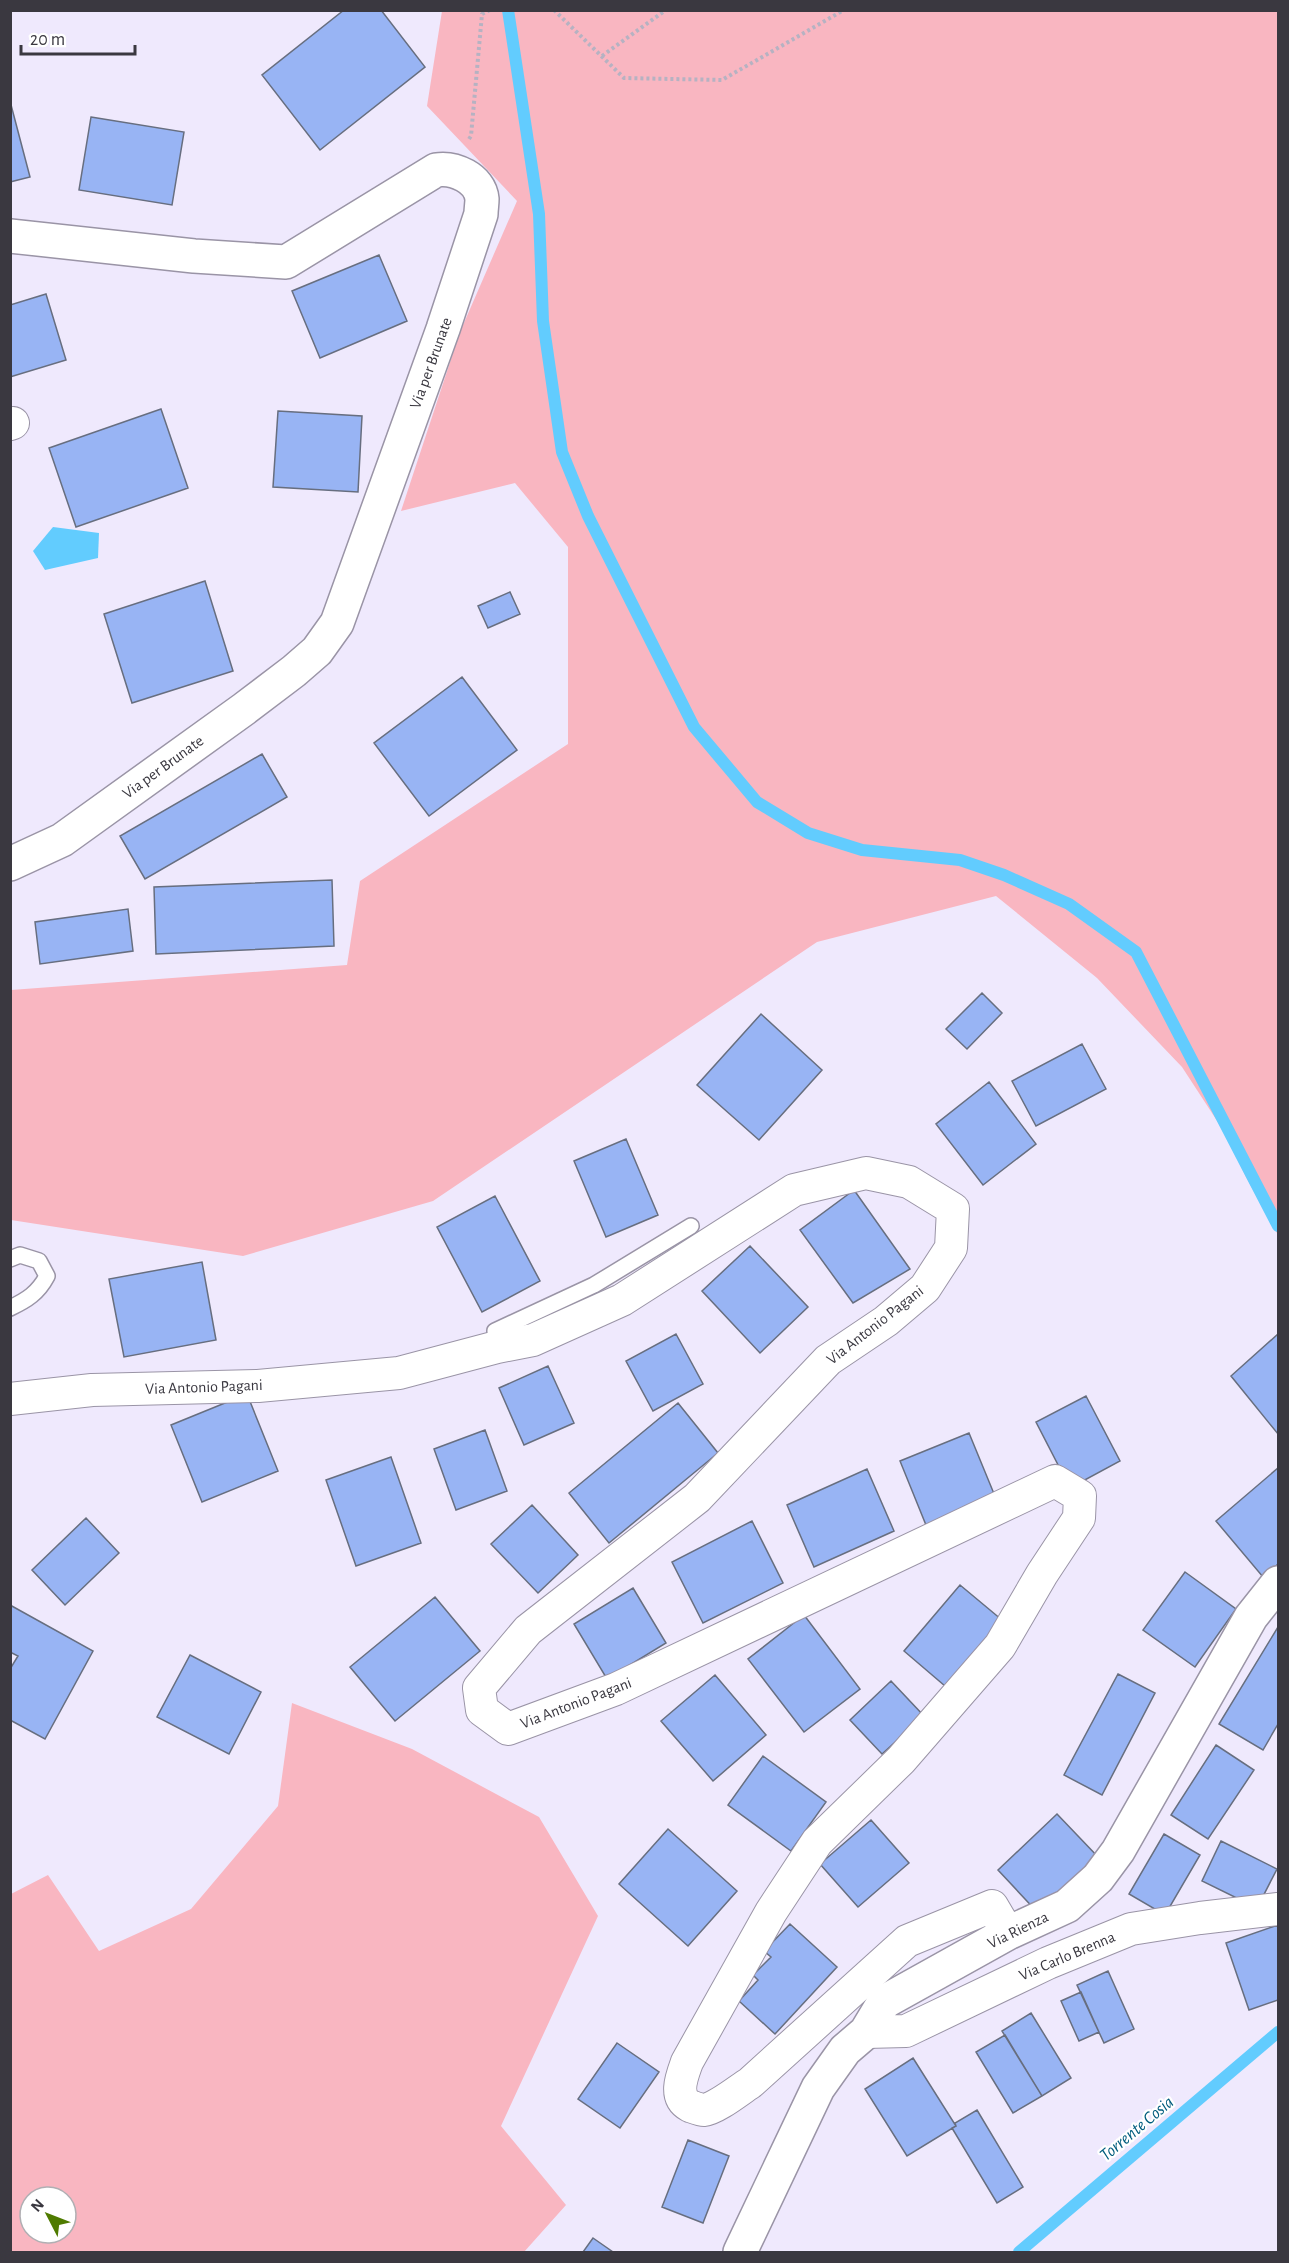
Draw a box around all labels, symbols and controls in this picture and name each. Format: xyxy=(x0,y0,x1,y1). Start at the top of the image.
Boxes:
scale bar xyxy=(21,18,135,56)
text: 20 m xyxy=(30,31,65,49)
street label: Via per Brunate xyxy=(407,315,455,411)
street label: Via per Brunate xyxy=(120,732,206,802)
street label: Via Antonio Pagani xyxy=(824,1282,926,1368)
street label: Via Antonio Pagani xyxy=(145,1377,263,1397)
street label: Via Antonio Pagani xyxy=(518,1674,634,1732)
street label: Via Rienza xyxy=(985,1908,1051,1952)
street label: Via Carlo Brenna xyxy=(1017,1929,1117,1983)
water label: Torrente Cosia xyxy=(1097,2093,1177,2165)
north arrow xyxy=(18,2185,78,2245)
text: N xyxy=(28,2196,47,2215)

